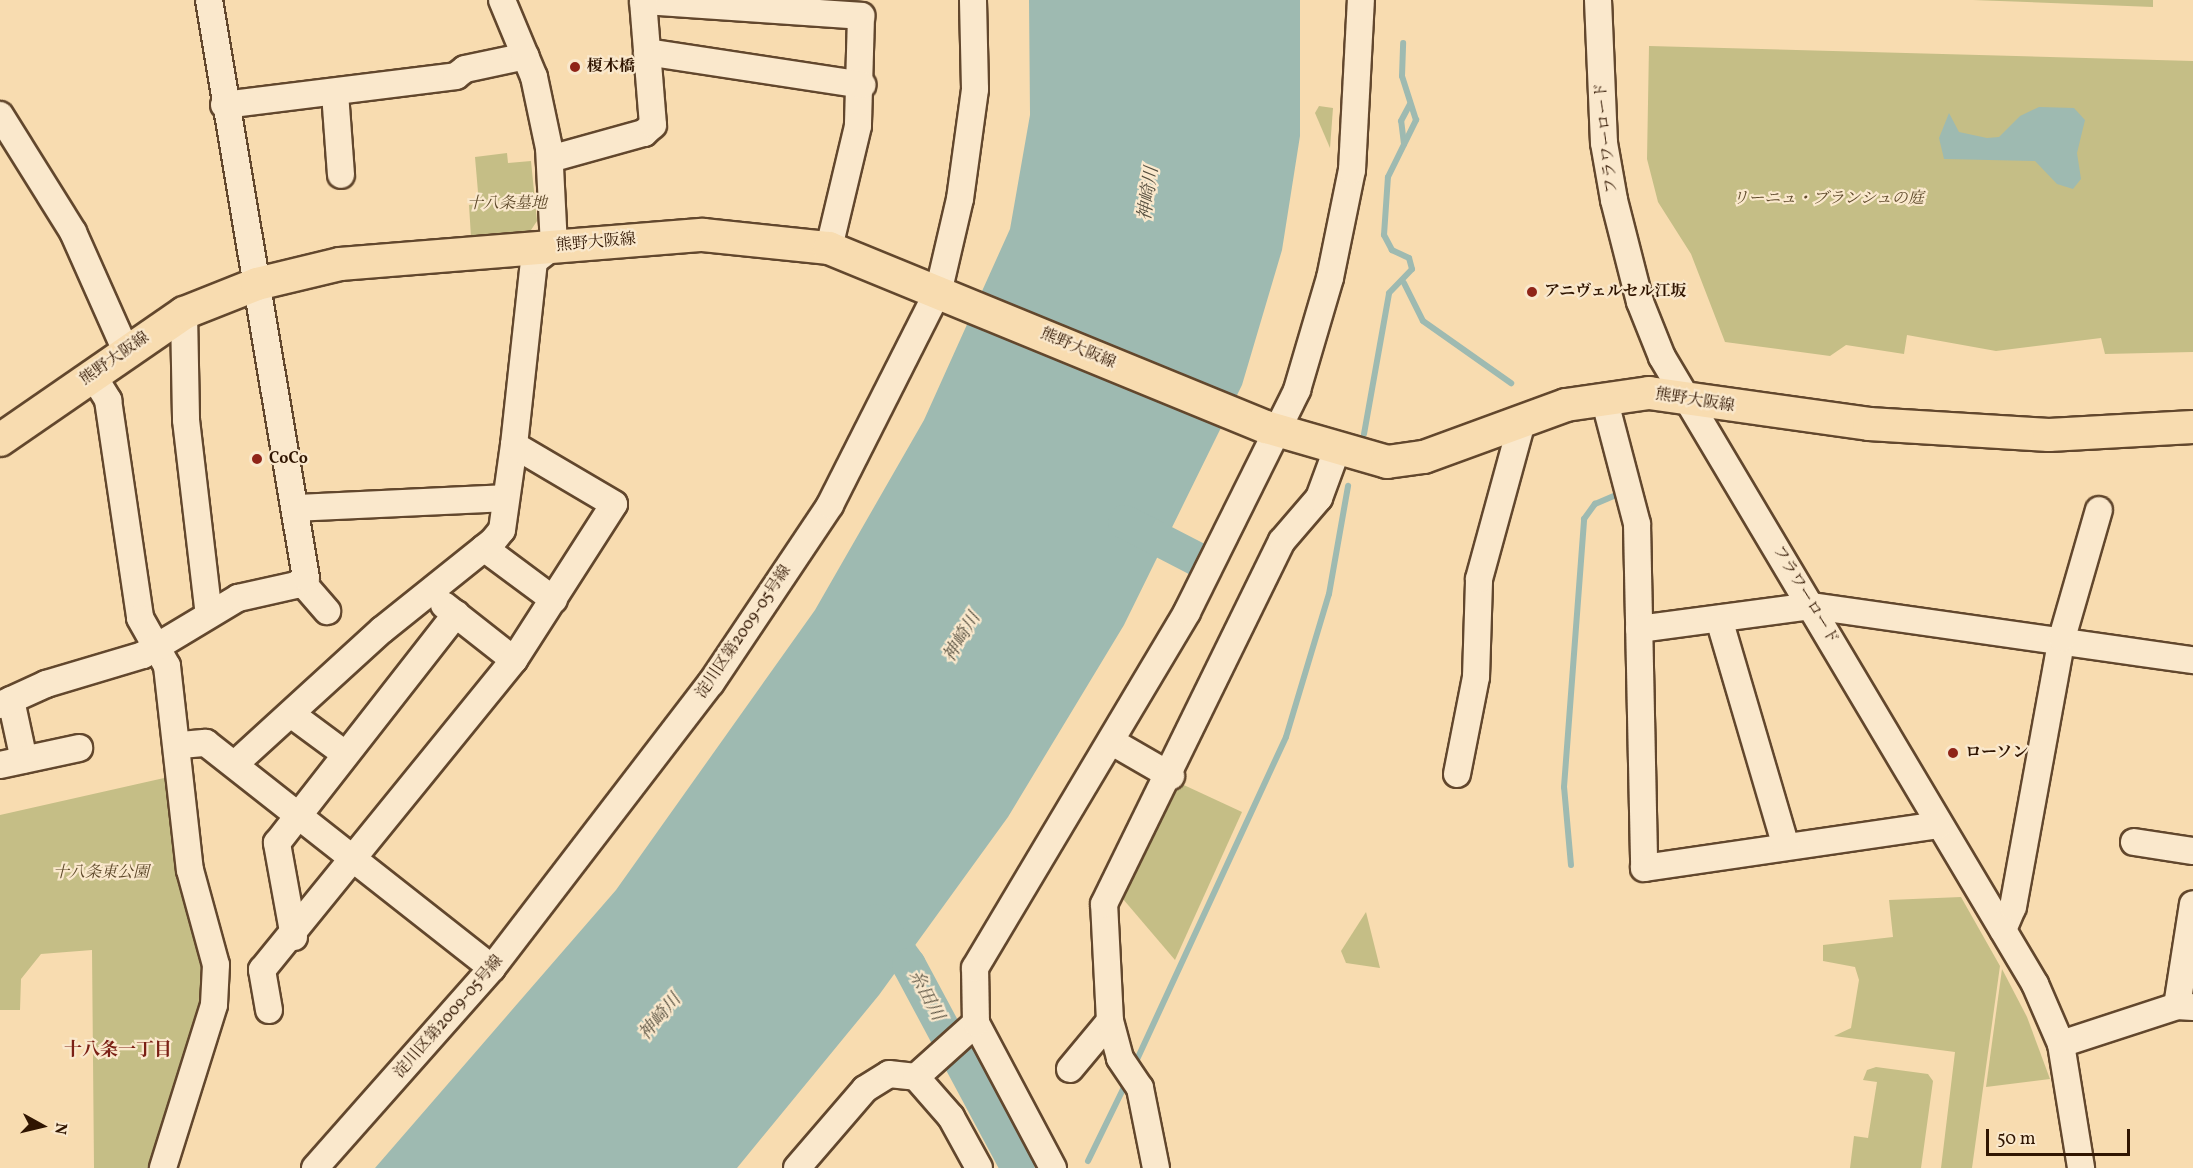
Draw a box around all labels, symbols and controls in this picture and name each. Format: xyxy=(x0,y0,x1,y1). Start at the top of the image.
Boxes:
place label: 榎木橋 xyxy=(587,57,635,77)
marker: 榎木橋 xyxy=(568,60,582,74)
street label: フラワーロード xyxy=(1592,81,1622,195)
water label: 神崎川 xyxy=(1136,166,1164,222)
park label: リーニュ・ブランシュの庭 xyxy=(1732,189,1924,209)
park label: 十八条墓地 xyxy=(467,194,547,214)
street label: 熊野大阪線 xyxy=(555,230,637,256)
place label: アニヴェルセル江坂 xyxy=(1544,282,1688,302)
marker: アニヴェルセル江坂 xyxy=(1525,285,1539,299)
street label: 熊野大阪線 xyxy=(1037,325,1119,373)
street label: 熊野大阪線 xyxy=(77,328,153,390)
street label: 熊野大阪線 xyxy=(1654,385,1736,417)
place label: CoCo xyxy=(269,449,308,469)
marker: CoCo xyxy=(250,452,264,466)
street label: フラワーロード xyxy=(1768,542,1842,648)
street label: 淀川区第2009-05号線 xyxy=(692,562,796,702)
water label: 神崎川 xyxy=(940,609,986,667)
place label: ローソン xyxy=(1965,743,2029,763)
marker: ローソン xyxy=(1946,746,1960,760)
park label: 十八条東公園 xyxy=(53,863,149,883)
street label: 淀川区第2009-05号線 xyxy=(390,952,508,1082)
water label: 糸田川 xyxy=(903,967,947,1025)
water label: 神崎川 xyxy=(635,990,687,1046)
district label: 十八条一丁目 xyxy=(64,1040,172,1062)
north arrow xyxy=(12,1096,72,1156)
scale bar xyxy=(1989,1117,2133,1155)
text: N xyxy=(48,1121,72,1136)
text: 50 m xyxy=(1997,1127,2036,1152)

